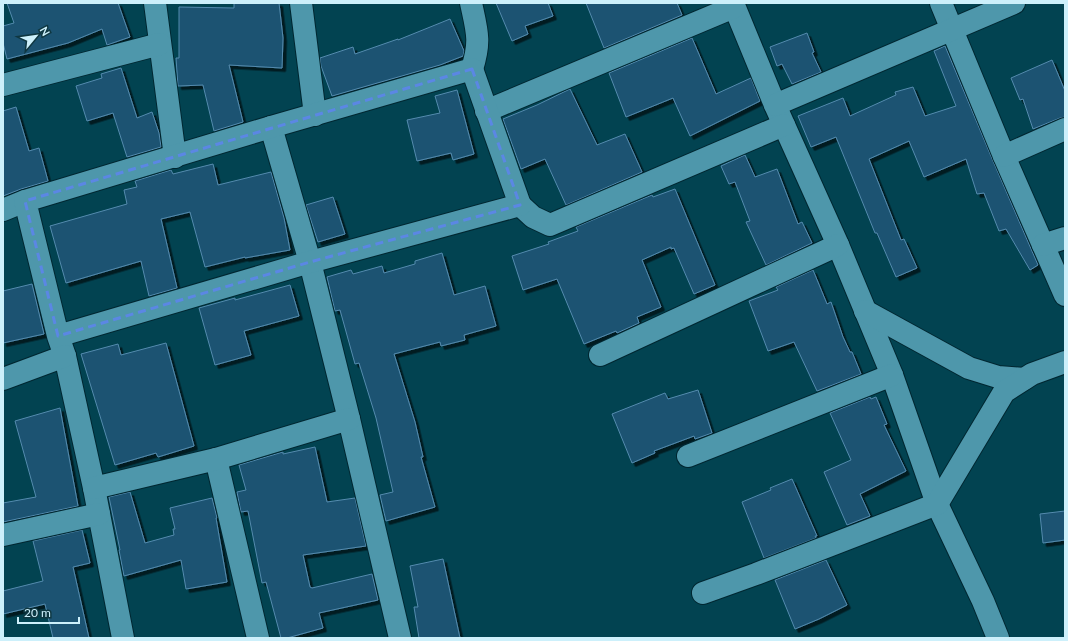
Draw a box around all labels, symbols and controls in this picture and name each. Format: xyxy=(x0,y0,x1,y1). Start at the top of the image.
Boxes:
north arrow xyxy=(16,16,56,56)
text: N xyxy=(37,24,53,38)
scale bar xyxy=(18,599,79,625)
text: 20 m xyxy=(24,605,51,620)

